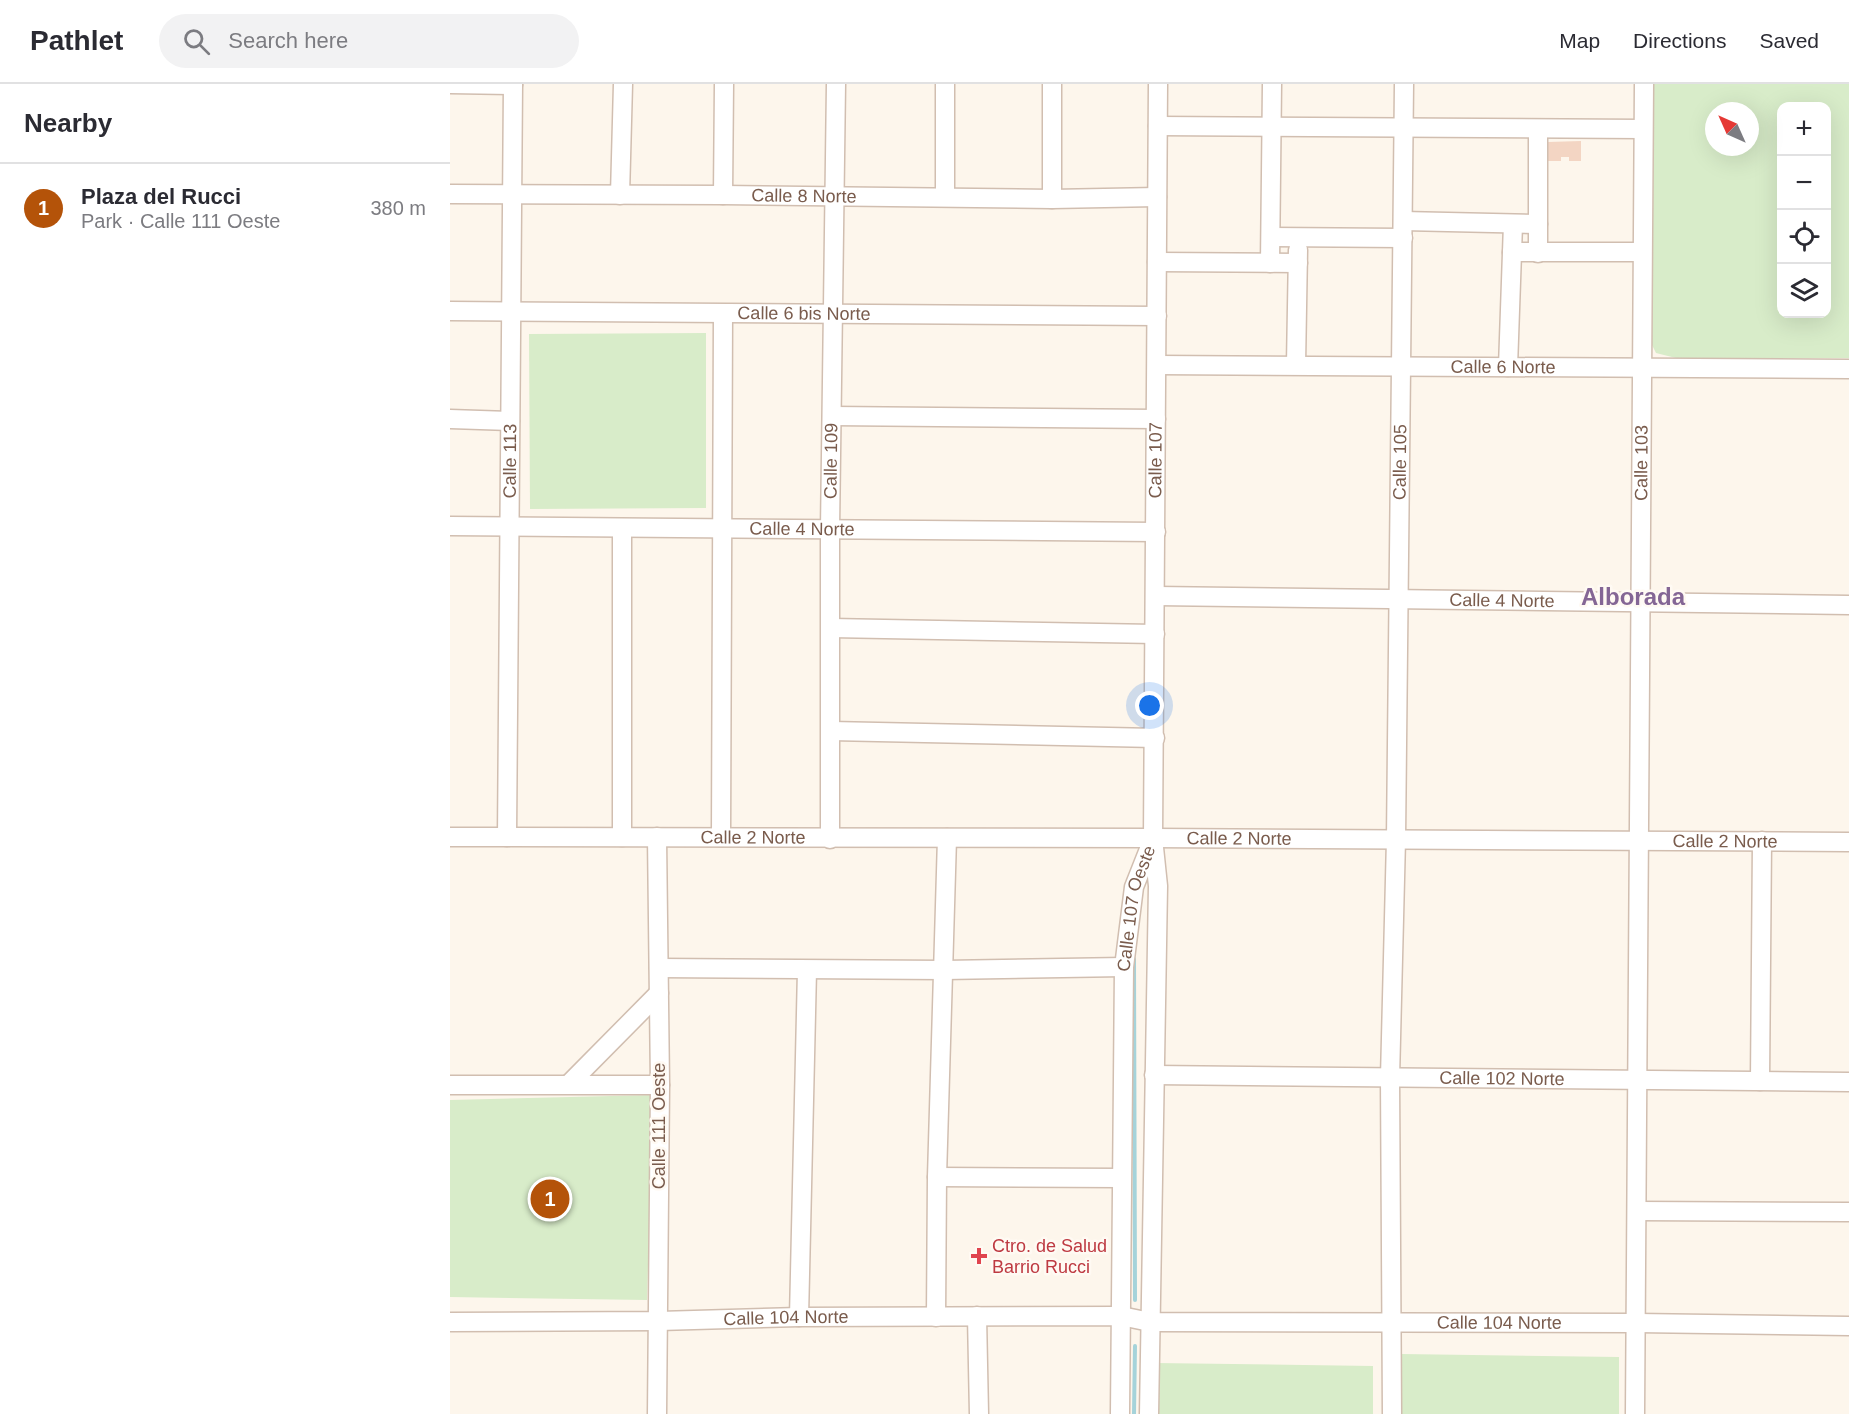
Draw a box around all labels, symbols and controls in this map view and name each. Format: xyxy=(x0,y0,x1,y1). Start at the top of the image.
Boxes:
search box xyxy=(159,14,579,68)
text: Pathlet xyxy=(30,25,123,56)
icon: search xyxy=(180,25,213,58)
text: Search here xyxy=(228,28,348,53)
text: Map xyxy=(1559,29,1600,52)
text: Directions xyxy=(1633,29,1726,52)
text: Saved xyxy=(1759,29,1819,52)
north arrow xyxy=(1705,102,1759,156)
map controls xyxy=(1777,102,1831,318)
button: + xyxy=(1777,102,1831,156)
text: Nearby xyxy=(24,108,112,138)
button: − xyxy=(1777,156,1831,210)
text: Plaza del Rucci xyxy=(81,184,241,209)
street label: Calle 8 Norte xyxy=(751,185,857,207)
text: 1 xyxy=(38,197,49,219)
text: 380 m xyxy=(370,197,426,219)
text: Park · Calle 111 Oeste xyxy=(81,210,280,232)
button: locate xyxy=(1777,210,1831,264)
button: layers xyxy=(1777,264,1831,318)
street label: Calle 6 bis Norte xyxy=(737,303,871,324)
street label: Calle 6 Norte xyxy=(1450,357,1556,377)
street label: Calle 107 xyxy=(1145,422,1166,498)
street label: Calle 109 xyxy=(820,423,841,499)
street label: Calle 113 xyxy=(500,424,520,498)
street label: Calle 105 xyxy=(1390,424,1410,500)
street label: Calle 103 xyxy=(1631,425,1652,501)
street label: Calle 4 Norte xyxy=(749,519,855,539)
district label: Alborada xyxy=(1581,583,1686,610)
street label: Calle 4 Norte xyxy=(1449,590,1555,611)
your location xyxy=(1135,691,1164,720)
street label: Calle 2 Norte xyxy=(700,827,806,848)
street label: Calle 2 Norte xyxy=(1186,828,1292,849)
street label: Calle 2 Norte xyxy=(1672,831,1778,852)
street label: Calle 107 Oeste xyxy=(1114,842,1159,973)
street label: Calle 111 Oeste xyxy=(649,1063,669,1189)
street label: Calle 102 Norte xyxy=(1439,1068,1565,1089)
pin: 1 xyxy=(530,1176,570,1222)
place label: Ctro. de Salud Barrio Rucci xyxy=(992,1236,1107,1277)
marker: Ctro. de Salud Barrio Rucci xyxy=(970,1247,988,1265)
street label: Calle 104 Norte xyxy=(723,1307,849,1329)
street label: Calle 104 Norte xyxy=(1437,1313,1562,1333)

